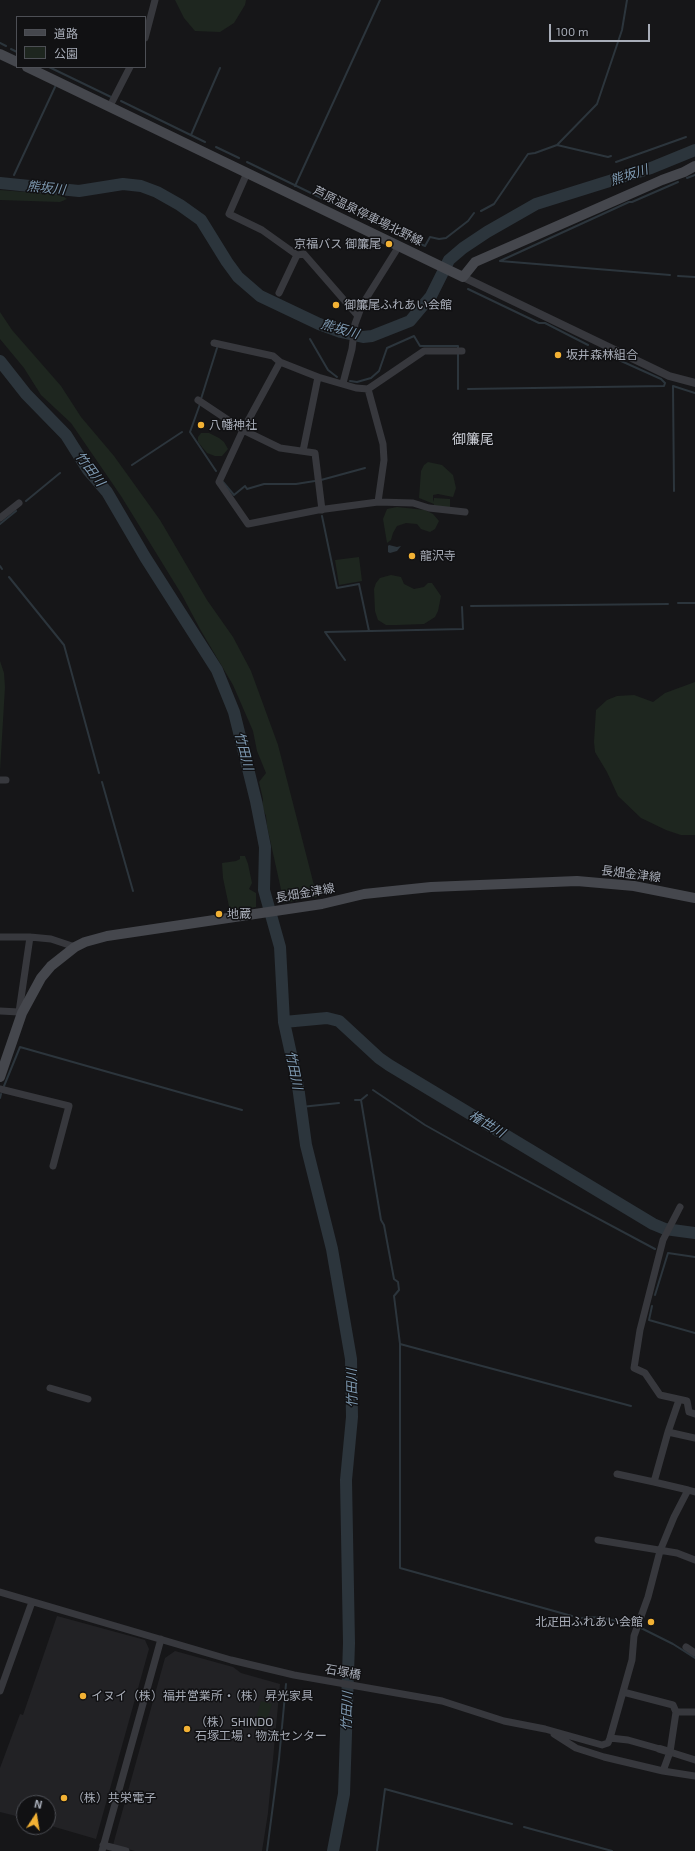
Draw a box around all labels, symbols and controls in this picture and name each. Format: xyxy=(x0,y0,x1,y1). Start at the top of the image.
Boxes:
legend xyxy=(16,16,146,68)
scale bar xyxy=(551,16,652,42)
text: 100 m xyxy=(556,24,588,38)
text: 道路 xyxy=(54,26,78,40)
text: 公園 xyxy=(54,46,78,60)
water label: 熊坂川 xyxy=(608,162,650,188)
water label: 熊坂川 xyxy=(26,178,66,198)
street label: 芦原温泉停車場北野線 xyxy=(311,183,425,249)
place label: 京福バス 御簾尾 xyxy=(294,237,381,251)
marker: 京福バス 御簾尾 xyxy=(384,239,394,249)
place label: 御簾尾ふれあい会館 xyxy=(344,298,452,312)
marker: 御簾尾ふれあい会館 xyxy=(331,300,341,310)
water label: 熊坂川 xyxy=(319,316,361,342)
place label: 坂井森林組合 xyxy=(566,348,638,362)
marker: 坂井森林組合 xyxy=(553,350,563,360)
place label: 八幡神社 xyxy=(209,418,257,432)
marker: 八幡神社 xyxy=(196,420,206,430)
district label: 御簾尾 xyxy=(452,431,494,447)
water label: 竹田川 xyxy=(72,449,108,489)
place label: 龍沢寺 xyxy=(420,549,456,563)
marker: 龍沢寺 xyxy=(407,551,417,561)
water label: 竹田川 xyxy=(232,730,256,772)
street label: 長畑金津線 xyxy=(600,863,662,885)
street label: 長畑金津線 xyxy=(274,881,336,905)
place label: 地蔵 xyxy=(227,907,251,921)
marker: 地蔵 xyxy=(214,909,224,919)
water label: 竹田川 xyxy=(283,1049,305,1091)
water label: 権世川 xyxy=(466,1107,508,1141)
water label: 竹田川 xyxy=(344,1368,360,1408)
place label: 北疋田ふれあい会館 xyxy=(535,1615,643,1629)
marker: 北疋田ふれあい会館 xyxy=(646,1617,656,1627)
street label: 石塚橋 xyxy=(324,1662,362,1682)
place label: イヌイ（株）福井営業所・（株）昇光家具 xyxy=(91,1689,313,1703)
marker: イヌイ（株）福井営業所・（株）昇光家具 xyxy=(78,1691,88,1701)
water label: 竹田川 xyxy=(339,1691,355,1731)
place label: （株）SHINDO 石塚工場・物流センター xyxy=(195,1715,327,1743)
marker: （株）SHINDO 石塚工場・物流センター xyxy=(182,1724,192,1734)
place label: （株）共栄電子 xyxy=(72,1791,156,1805)
marker: （株）共栄電子 xyxy=(59,1793,69,1803)
north arrow xyxy=(16,1795,56,1835)
text: N xyxy=(33,1797,44,1811)

